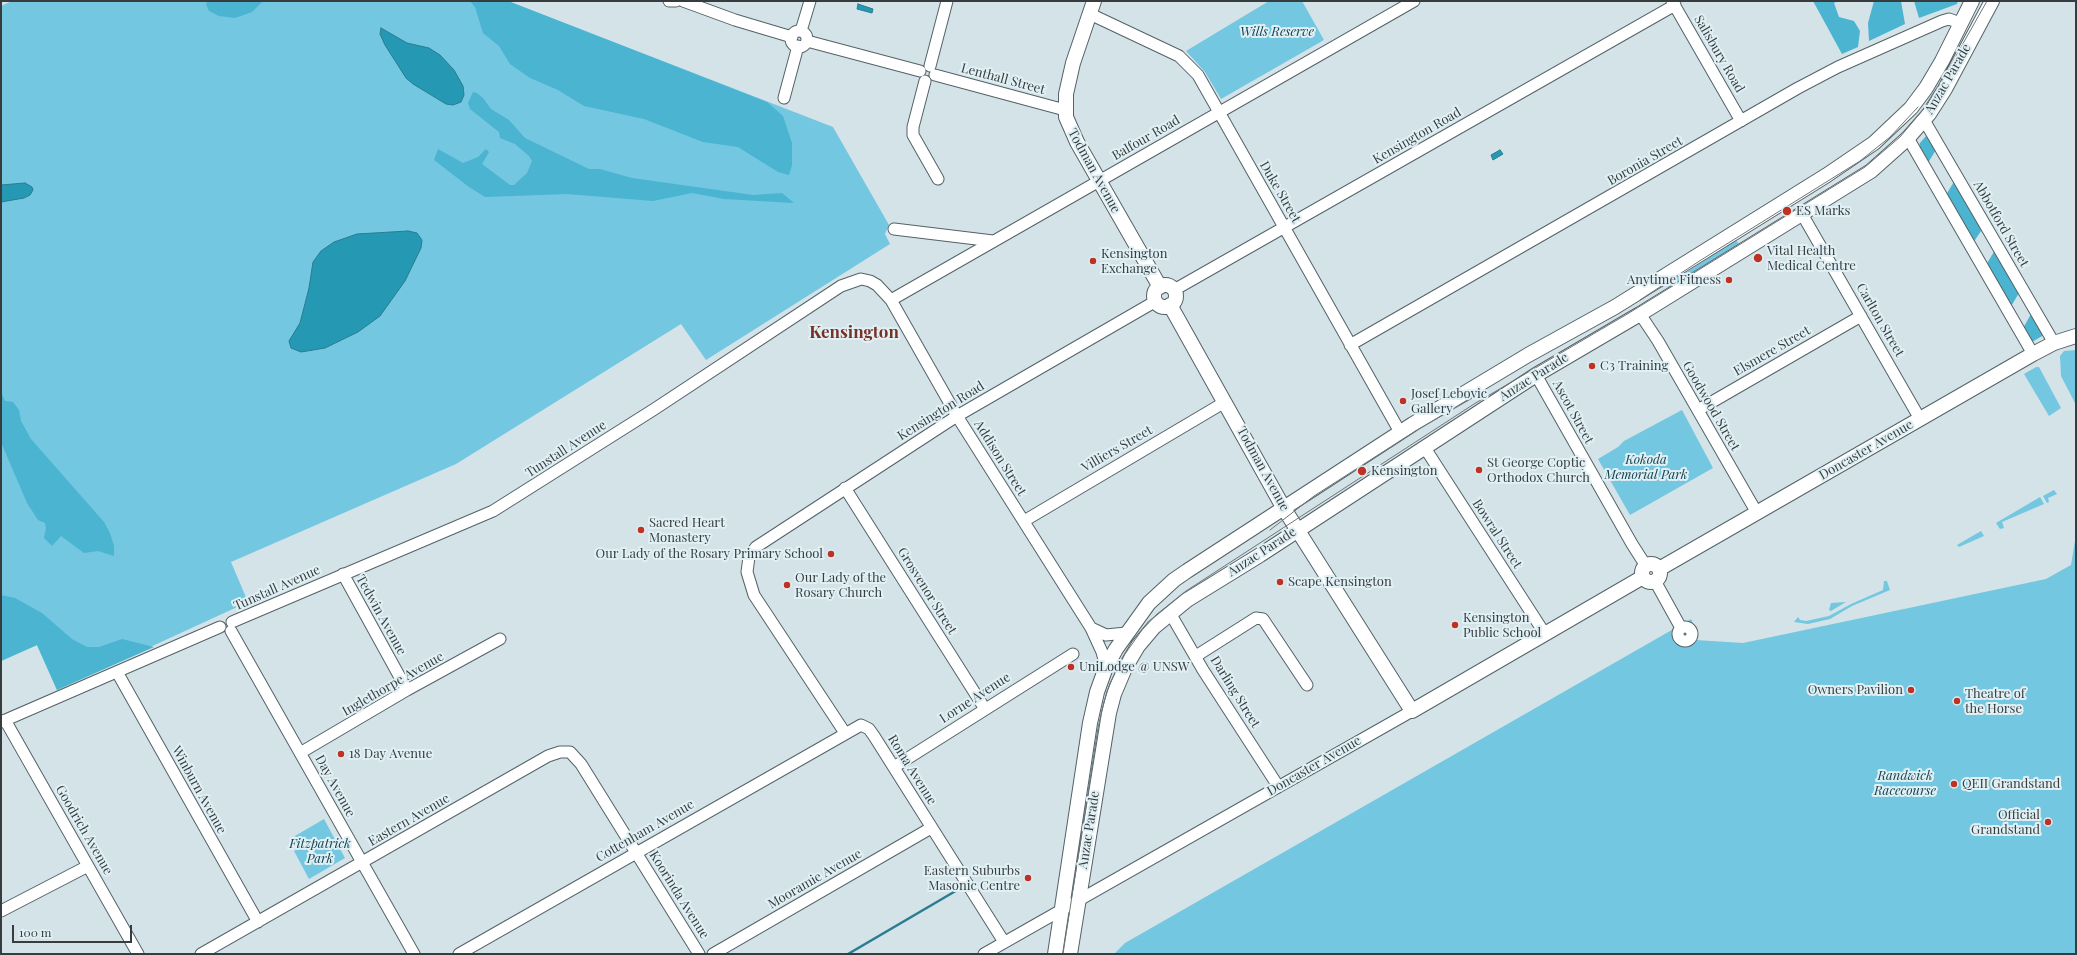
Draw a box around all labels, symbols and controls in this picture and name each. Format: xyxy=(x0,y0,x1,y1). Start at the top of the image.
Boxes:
street label: Salisbury Road xyxy=(1691,12,1747,96)
park label: Wills Reserve xyxy=(1240,24,1314,40)
street label: Anzac Parade xyxy=(1922,41,1974,117)
street label: Lenthall Street xyxy=(959,60,1047,98)
street label: Kensington Road xyxy=(1370,104,1464,168)
street label: Balfour Road xyxy=(1109,112,1183,164)
street label: Todman Avenue xyxy=(1064,126,1124,216)
street label: Boronia Street xyxy=(1605,133,1685,189)
street label: Duke Street xyxy=(1256,158,1304,226)
street label: Abbotford Street xyxy=(1970,178,2032,270)
place label: ES Marks xyxy=(1796,203,1850,219)
marker: ES Marks xyxy=(1781,205,1793,217)
place label: Vital Health Medical Centre xyxy=(1767,243,1856,274)
place label: Kensington Exchange xyxy=(1101,246,1167,277)
marker: Vital Health Medical Centre xyxy=(1752,252,1764,264)
marker: Kensington Exchange xyxy=(1088,256,1098,266)
place label: Anytime Fitness xyxy=(1627,272,1721,288)
marker: Anytime Fitness xyxy=(1724,275,1734,285)
street label: Carlton Street xyxy=(1853,280,1907,360)
district label: Kensington xyxy=(809,323,899,343)
street label: Elsmere Street xyxy=(1731,323,1813,379)
street label: Anzac Parade xyxy=(1497,350,1571,404)
place label: C3 Training xyxy=(1600,358,1668,374)
street label: Goodwood Street xyxy=(1679,358,1743,454)
marker: C3 Training xyxy=(1587,361,1597,371)
street label: Kensington Road xyxy=(895,378,987,444)
street label: Ascot Street xyxy=(1549,378,1597,446)
place label: Josef Lebovic Gallery xyxy=(1411,386,1487,417)
marker: Josef Lebovic Gallery xyxy=(1398,396,1408,406)
street label: Tunstall Avenue xyxy=(523,417,609,481)
street label: Addison Street xyxy=(971,417,1029,499)
street label: Doncaster Avenue xyxy=(1816,417,1916,483)
street label: Villiers Street xyxy=(1079,422,1155,476)
street label: Todman Avenue xyxy=(1233,424,1293,514)
park label: Kokoda Memorial Park xyxy=(1604,452,1688,483)
place label: St George Coptic Orthodox Church xyxy=(1487,455,1590,486)
place label: Kensington xyxy=(1371,463,1437,479)
marker: Kensington xyxy=(1356,465,1368,477)
marker: St George Coptic Orthodox Church xyxy=(1474,465,1484,475)
street label: Bowral Street xyxy=(1469,497,1525,571)
place label: Sacred Heart Monastery xyxy=(649,515,725,546)
street label: Anzac Parade xyxy=(1225,524,1299,580)
marker: Sacred Heart Monastery xyxy=(636,525,646,535)
street label: Grosvenor Street xyxy=(894,545,960,637)
place label: Our Lady of the Rosary Primary School xyxy=(596,546,823,562)
marker: Our Lady of the Rosary Primary School xyxy=(826,549,836,559)
street label: Tunstall Avenue xyxy=(231,562,323,614)
place label: Our Lady of the Rosary Church xyxy=(795,570,886,601)
street label: Tedwin Avenue xyxy=(353,572,409,658)
place label: Scape Kensington xyxy=(1288,574,1392,590)
marker: Scape Kensington xyxy=(1275,577,1285,587)
marker: Our Lady of the Rosary Church xyxy=(782,580,792,590)
place label: Kensington Public School xyxy=(1463,610,1541,641)
marker: Kensington Public School xyxy=(1450,620,1460,630)
street label: Inglethorpe Avenue xyxy=(340,649,446,719)
street label: Darling Street xyxy=(1207,653,1263,731)
place label: UniLodge @ UNSW xyxy=(1079,659,1190,675)
marker: UniLodge @ UNSW xyxy=(1066,662,1076,672)
street label: Lorne Avenue xyxy=(937,669,1013,727)
place label: Owners Pavilion xyxy=(1808,682,1903,698)
marker: Owners Pavilion xyxy=(1906,685,1916,695)
place label: Theatre of the Horse xyxy=(1965,686,2025,717)
marker: Theatre of the Horse xyxy=(1952,696,1962,706)
street label: Roma Avenue xyxy=(884,732,940,808)
street label: Doncaster Avenue xyxy=(1264,733,1364,799)
street label: Winburn Avenue xyxy=(169,744,229,836)
place label: 18 Day Avenue xyxy=(349,746,432,762)
marker: 18 Day Avenue xyxy=(336,749,346,759)
street label: Day Avenue xyxy=(312,752,358,820)
park label: Randwick Racecourse xyxy=(1874,768,1936,799)
place label: QEII Grandstand xyxy=(1962,776,2060,792)
marker: QEII Grandstand xyxy=(1949,779,1959,789)
street label: Goodrich Avenue xyxy=(52,783,116,877)
street label: Eastern Avenue xyxy=(366,790,452,850)
street label: Anzac Parade xyxy=(1075,790,1103,870)
street label: Cottenham Avenue xyxy=(593,797,697,865)
place label: Official Grandstand xyxy=(1971,807,2040,838)
marker: Official Grandstand xyxy=(2043,817,2053,827)
park label: Fitzpatrick Park xyxy=(289,836,351,867)
street label: Mooramie Avenue xyxy=(765,846,865,912)
street label: Koorinda Avenue xyxy=(646,848,712,942)
place label: Eastern Suburbs Masonic Centre xyxy=(924,863,1020,894)
marker: Eastern Suburbs Masonic Centre xyxy=(1023,873,1033,883)
scale bar xyxy=(14,917,134,943)
text: 100 m xyxy=(19,924,51,940)

